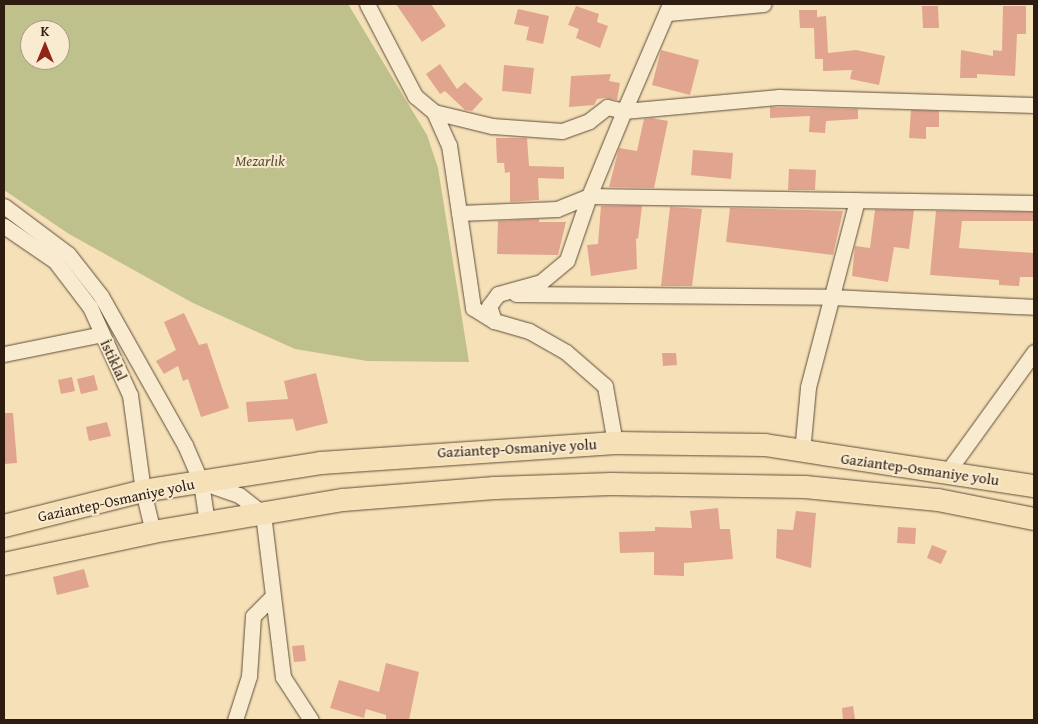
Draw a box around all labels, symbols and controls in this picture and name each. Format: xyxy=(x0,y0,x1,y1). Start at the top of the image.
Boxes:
north arrow xyxy=(20,20,70,70)
text: K xyxy=(41,21,49,41)
park label: Mezarlık xyxy=(235,152,285,170)
street label: İstiklal xyxy=(97,337,131,383)
street label: Gaziantep-Osmaniye yolu xyxy=(437,435,597,461)
street label: Gaziantep-Osmaniye yolu xyxy=(840,449,1000,489)
street label: Gaziantep-Osmaniye yolu xyxy=(36,475,196,525)

